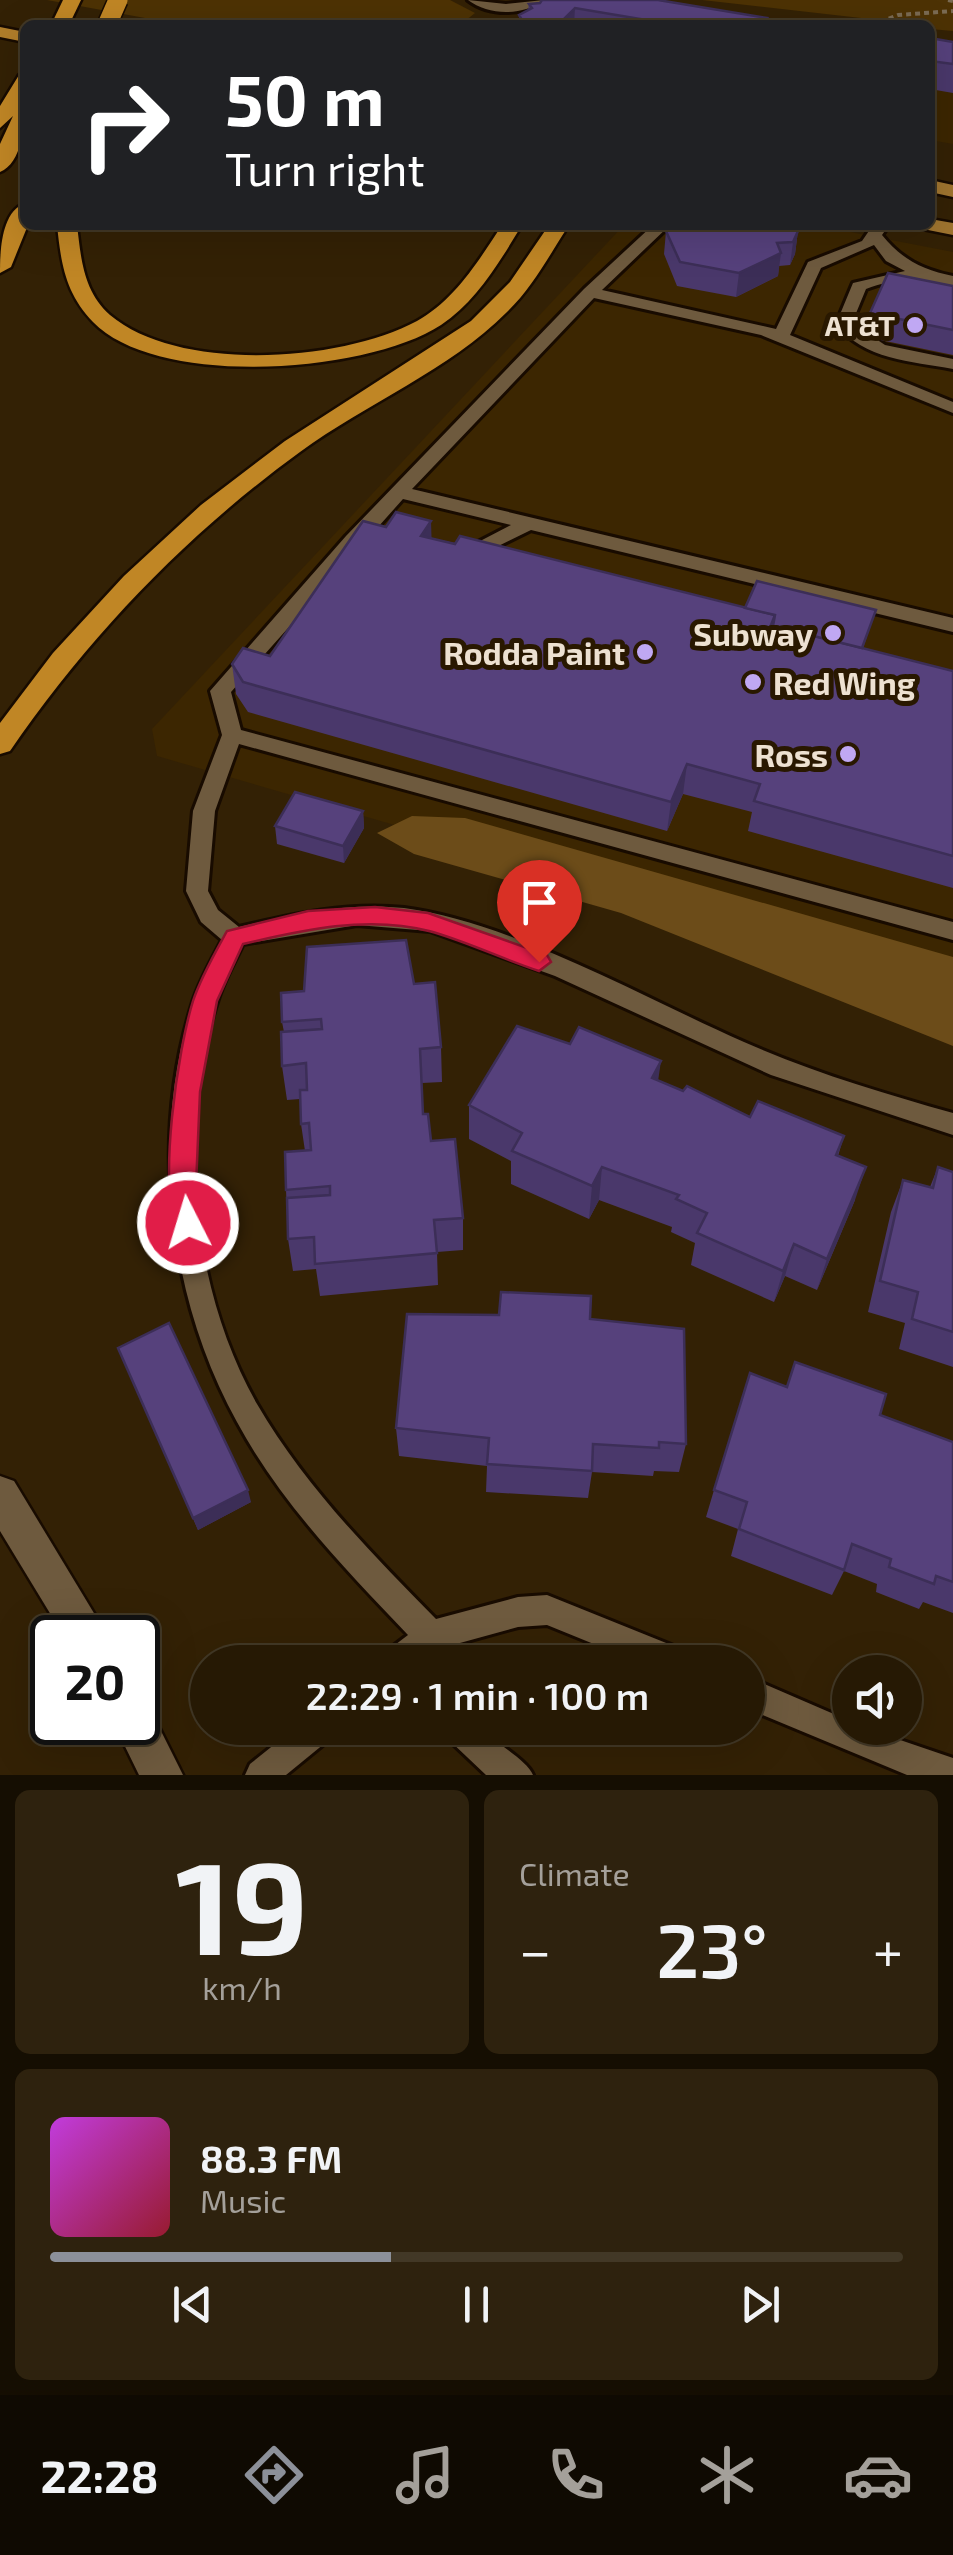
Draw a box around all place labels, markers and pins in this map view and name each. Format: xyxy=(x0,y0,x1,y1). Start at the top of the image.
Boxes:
place label: AT&T xyxy=(825,308,895,342)
marker: AT&T xyxy=(904,314,926,336)
place label: Subway xyxy=(693,614,813,653)
marker: Subway xyxy=(822,622,844,644)
place label: Rodda Paint xyxy=(443,633,625,671)
marker: Rodda Paint xyxy=(634,641,656,663)
place label: Red Wing xyxy=(773,663,916,701)
marker: Red Wing xyxy=(742,671,764,693)
place label: Ross xyxy=(755,735,828,773)
marker: Ross xyxy=(837,743,859,765)
pin xyxy=(497,860,582,963)

